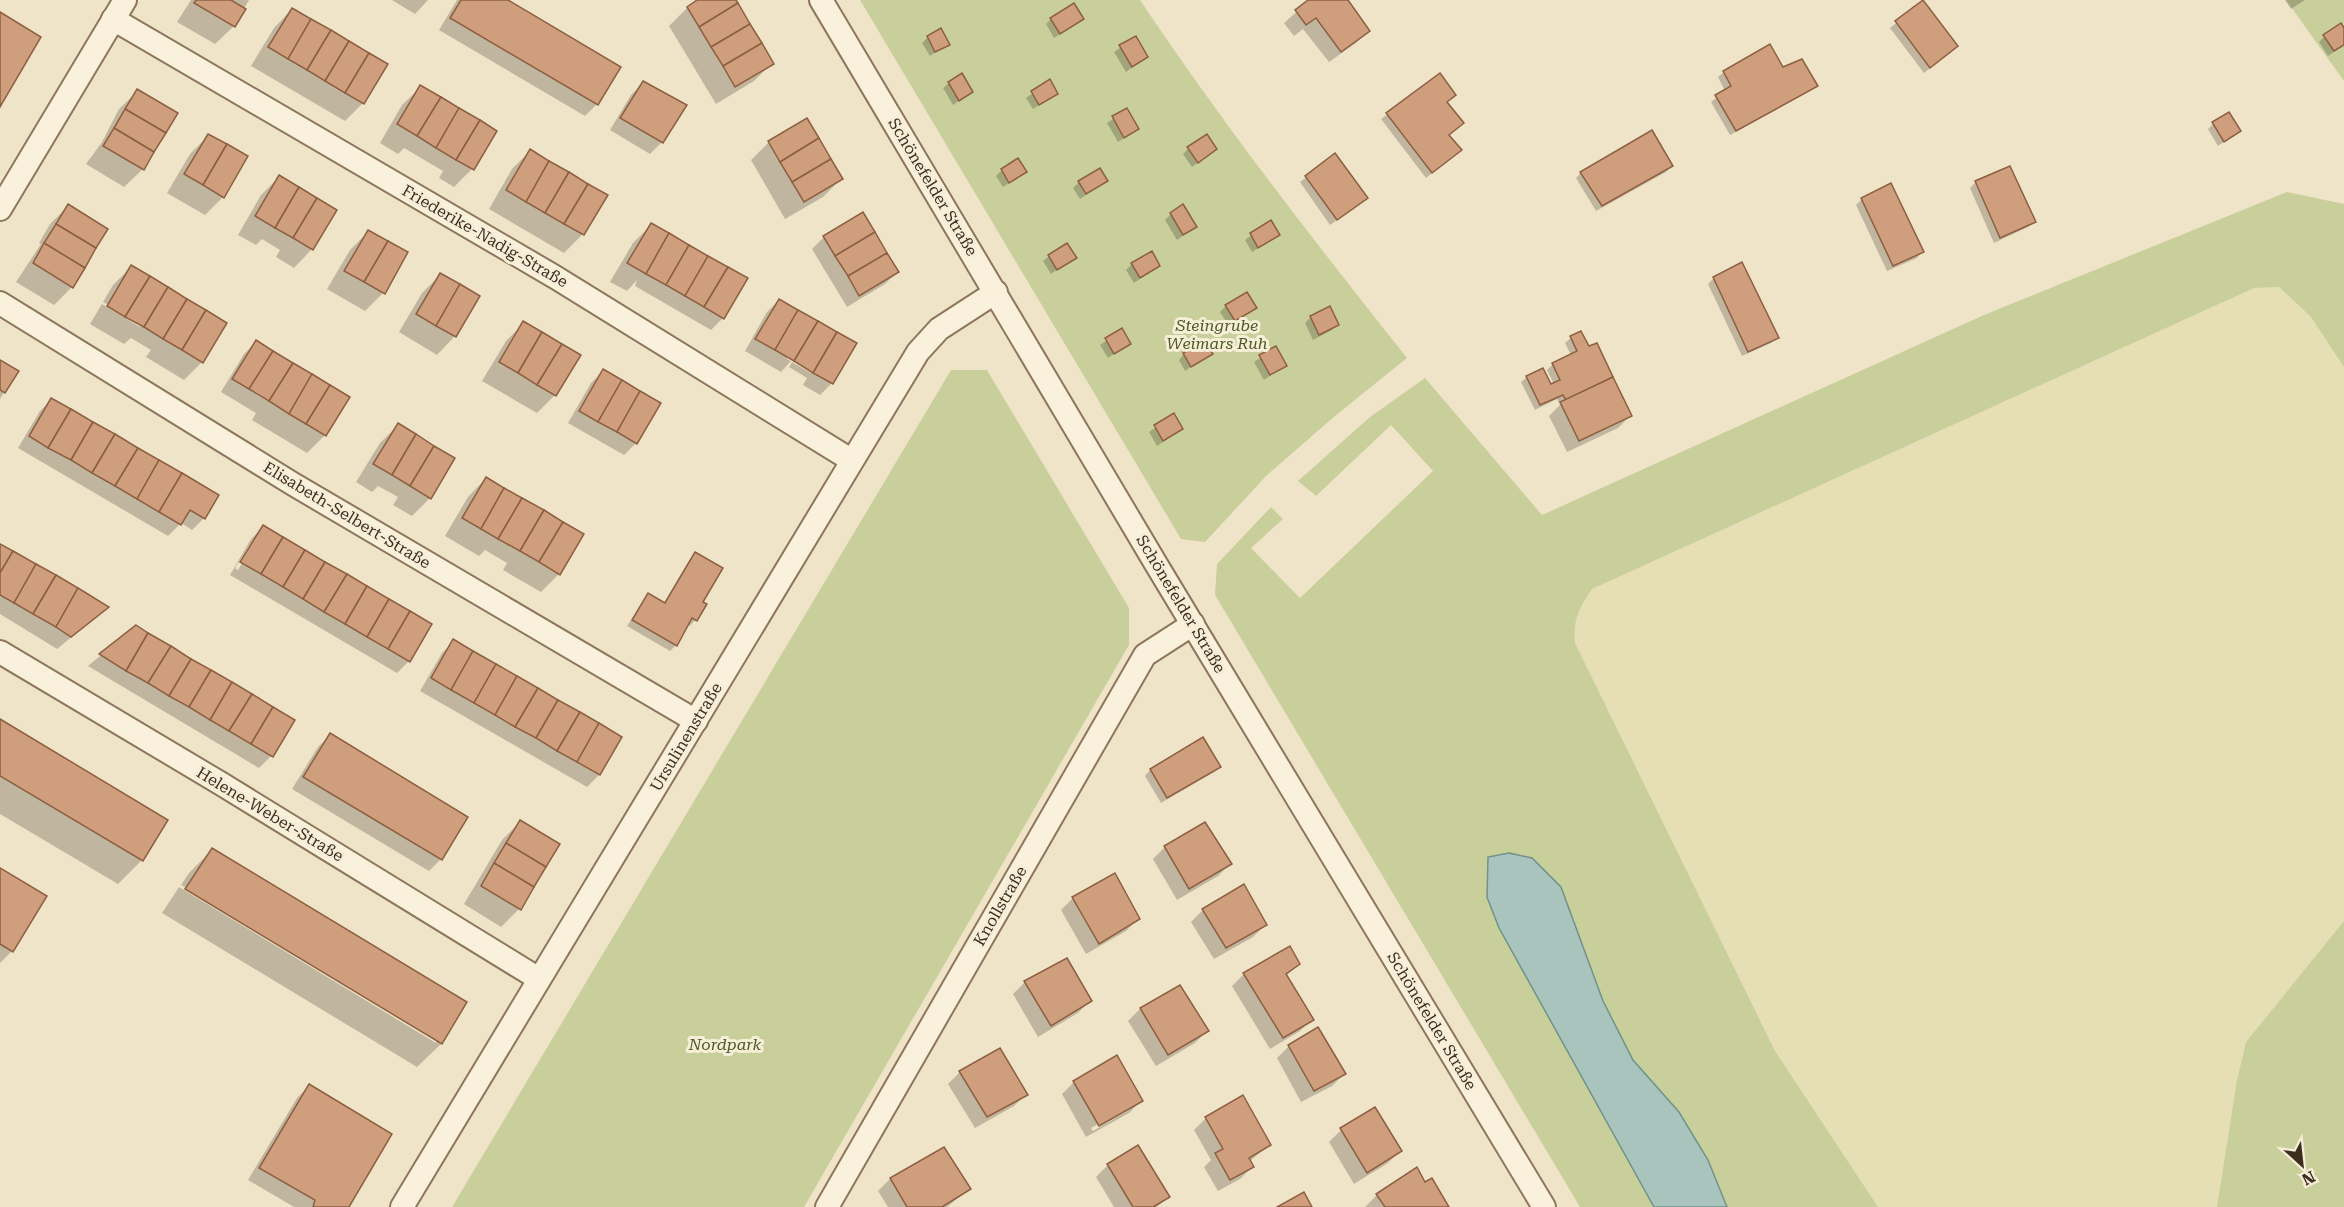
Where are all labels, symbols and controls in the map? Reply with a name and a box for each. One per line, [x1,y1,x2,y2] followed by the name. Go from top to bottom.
[884,115,982,260] street label: Schönefelder Straße
[399,181,572,291] street label: Friederike-Nadig-Straße
[1166,316,1268,353] park label: Steingrube Weimars Ruh
[260,458,434,573] street label: Elisabeth-Selbert-Straße
[1132,532,1230,677] street label: Schönefelder Straße
[646,679,726,795] street label: Ursulinenstraße
[193,763,347,866] street label: Helene-Weber-Straße
[969,862,1031,949] street label: Knollstraße
[1383,949,1481,1094] street label: Schönefelder Straße
[688,1035,762,1054] park label: Nordpark
[2272,1135,2332,1195] north arrow
[2299,1167,2318,1189] text: N

